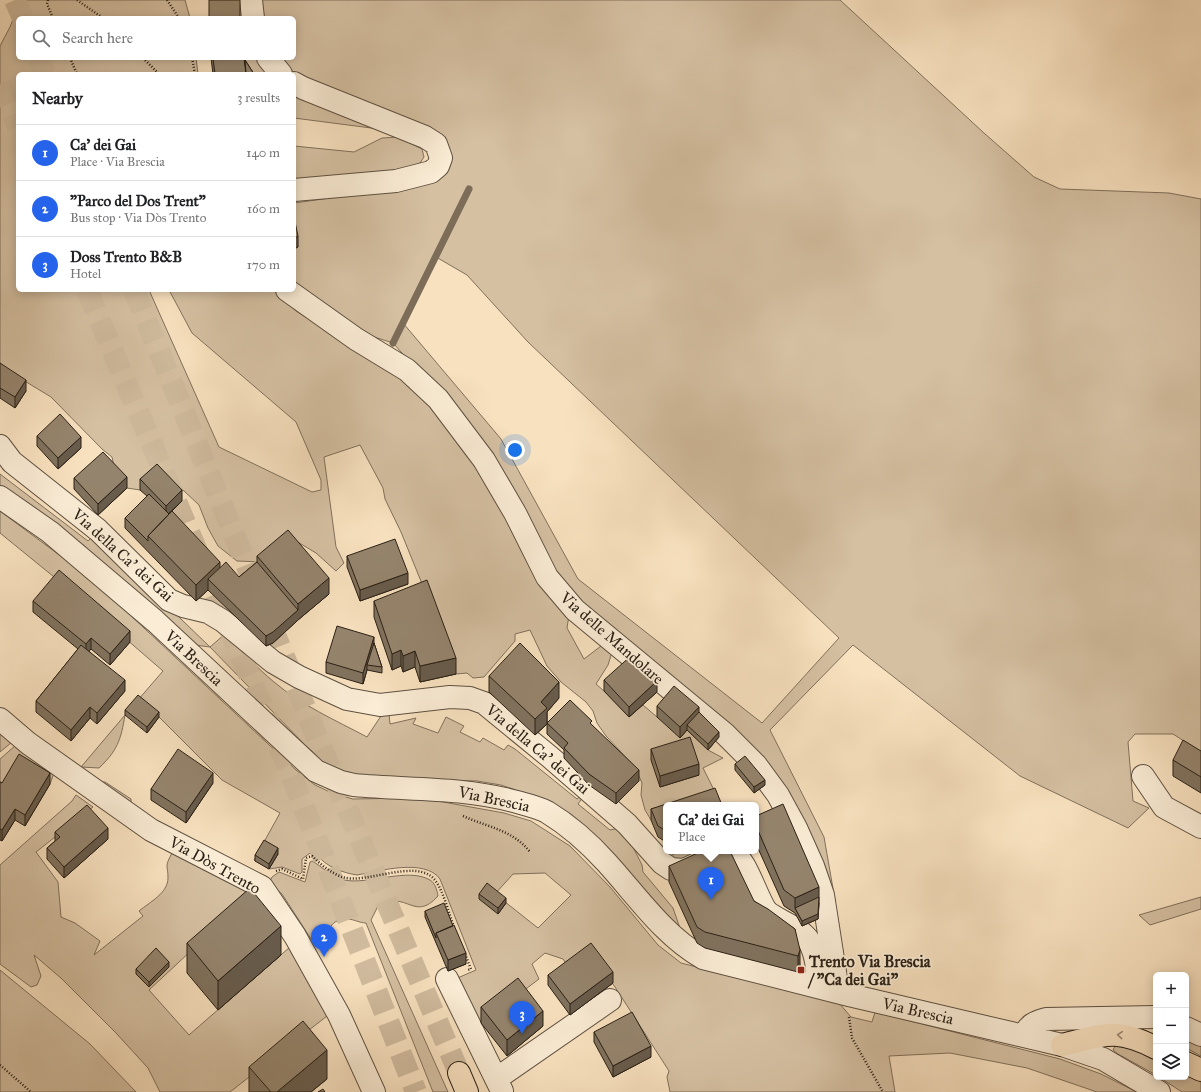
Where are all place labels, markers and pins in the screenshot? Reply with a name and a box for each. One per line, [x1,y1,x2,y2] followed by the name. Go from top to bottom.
[698,867,724,900] pin: 1
[311,924,337,957] pin: 2
[807,952,932,989] place label: Trento Via Brescia / "Ca dei Gai"
[796,965,806,975] marker: Trento Via Brescia / "Ca dei Gai"
[509,1001,535,1034] pin: 3

